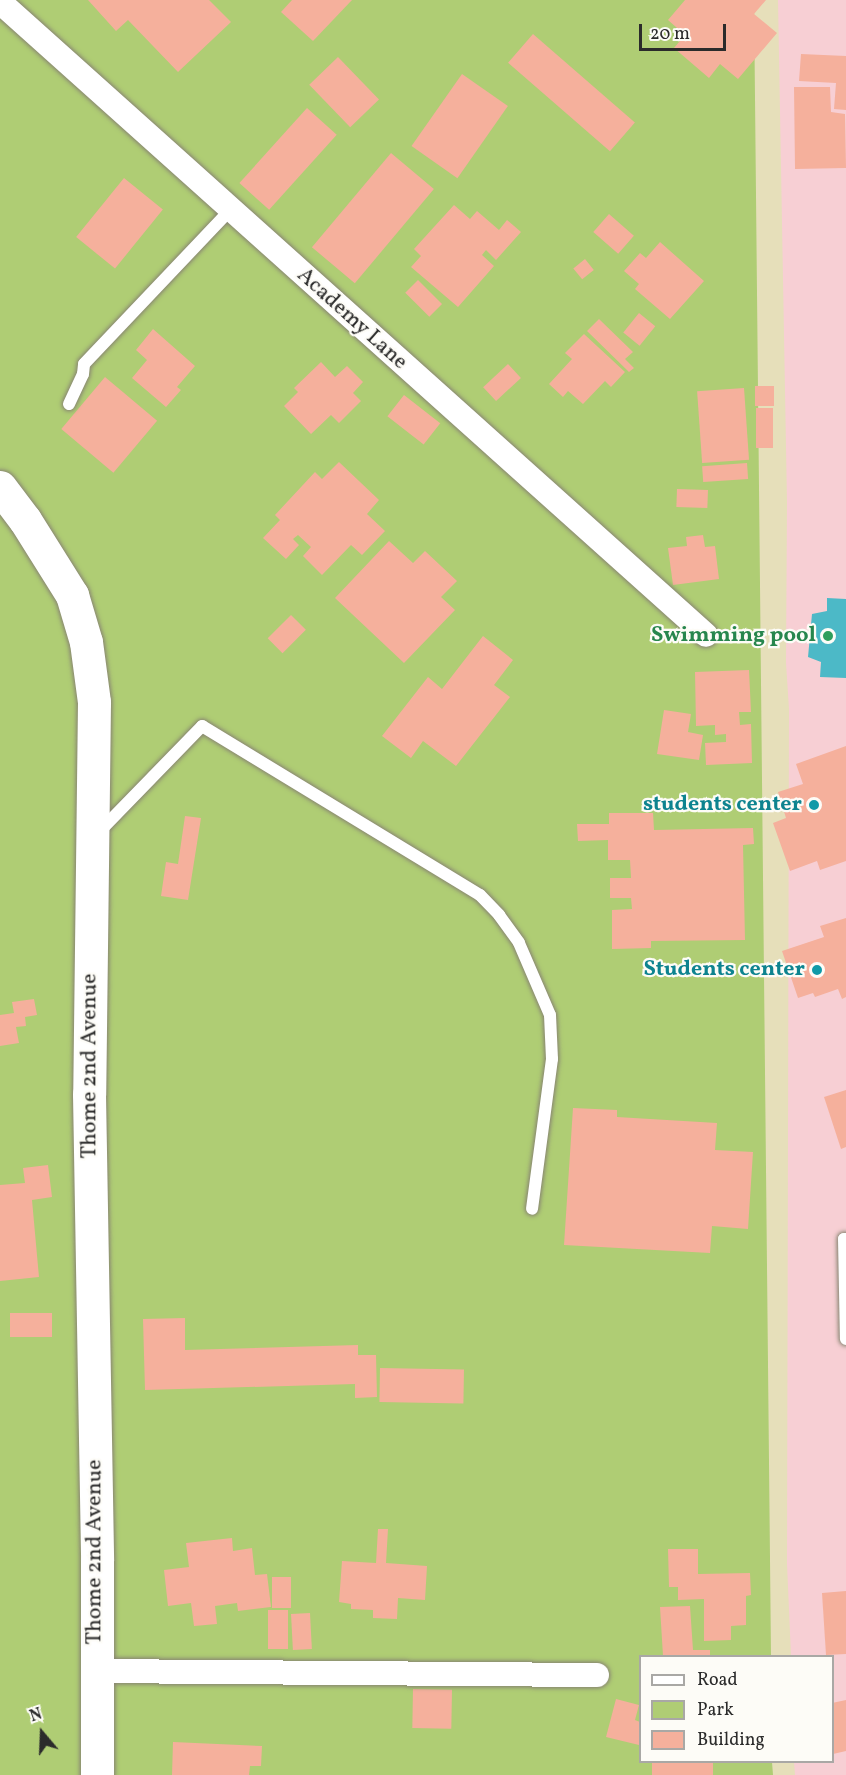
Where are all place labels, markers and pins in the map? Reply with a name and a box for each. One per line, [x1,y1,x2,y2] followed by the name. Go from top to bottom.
[651,623,816,649] place label: Swimming pool
[821,629,835,643] marker: Swimming pool
[643,792,802,818] place label: students center
[807,798,821,812] marker: students center
[644,957,805,983] place label: Students center
[810,963,824,977] marker: Students center

